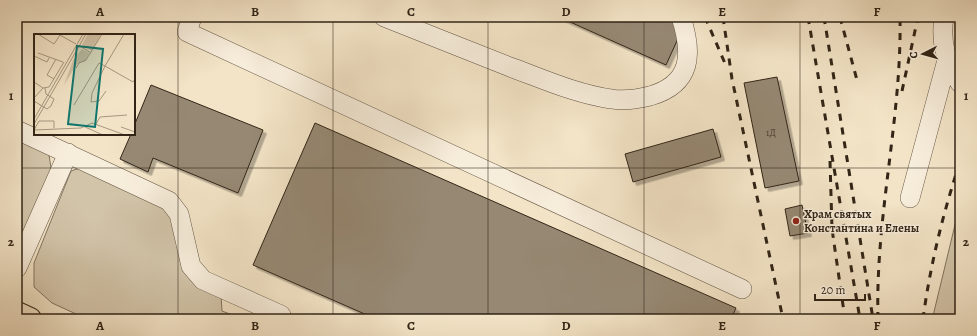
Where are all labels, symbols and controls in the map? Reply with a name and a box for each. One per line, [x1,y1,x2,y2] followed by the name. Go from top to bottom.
[95,3,105,20] text: A
[251,3,259,20] text: B
[407,3,415,20] text: C
[561,3,571,20] text: D
[718,3,726,20] text: E
[874,3,881,20] text: F
[34,34,135,135] inset map
[903,34,943,74] north arrow
[906,51,921,59] text: С
[9,87,14,104] text: 1
[964,87,969,104] text: 1
[766,126,776,139] house number: 1Д
[804,206,919,236] place label: Храм святых Константина и Елены
[791,216,801,226] marker: Храм святых Константина и Елены
[8,233,15,250] text: 2
[963,233,970,250] text: 2
[815,276,865,302] scale bar
[821,282,845,298] text: 20 m
[95,317,105,334] text: A
[251,317,259,334] text: B
[407,317,415,334] text: C
[561,317,571,334] text: D
[718,317,726,334] text: E
[874,317,881,334] text: F

